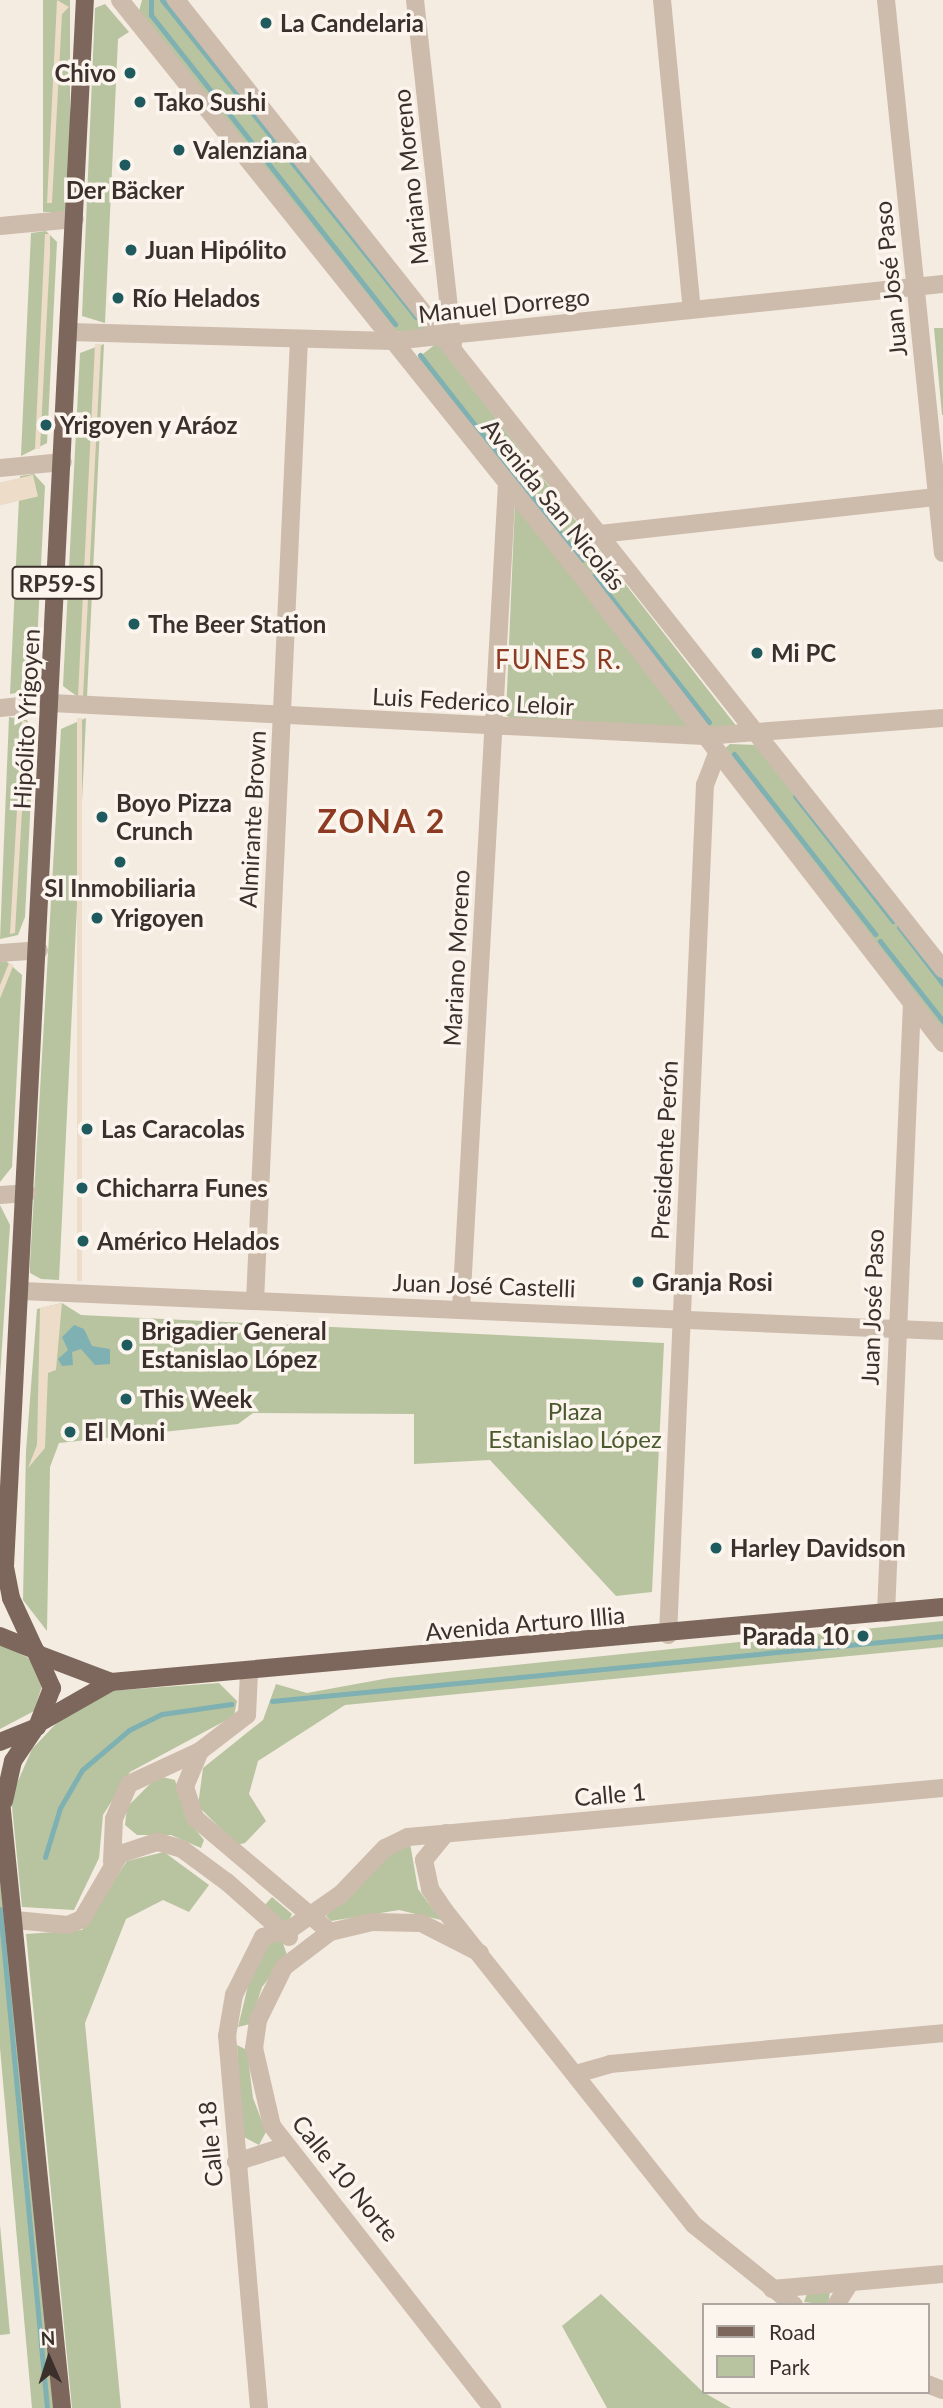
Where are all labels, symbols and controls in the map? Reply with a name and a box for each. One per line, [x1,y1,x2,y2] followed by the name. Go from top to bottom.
[280,9,424,37] place label: La Candelaria
[258,15,274,31] marker: La Candelaria
[54,59,116,87] place label: Chivo
[122,65,138,81] marker: Chivo
[154,88,266,116] place label: Tako Sushi
[386,88,434,266] street label: Mariano Moreno
[132,94,148,110] marker: Tako Sushi
[193,136,307,164] place label: Valenziana
[171,142,187,158] marker: Valenziana
[117,157,133,173] marker: Der Bäcker
[65,176,185,204] place label: Der Bäcker
[867,199,913,359] street label: Juan José Paso
[145,236,287,264] place label: Juan Hipólito
[123,242,139,258] marker: Juan Hipólito
[417,282,591,328] street label: Manuel Dorrego
[132,284,260,312] place label: Río Helados
[110,290,126,306] marker: Río Helados
[60,411,239,439] place label: Yrigoyen y Aráoz
[476,413,632,595] street label: Avenida San Nicolás
[38,417,54,433] marker: Yrigoyen y Aráoz
[11,564,102,603] road number: RP59-S
[148,610,327,638] place label: The Beer Station
[126,616,142,632] marker: The Beer Station
[7,628,45,810] street label: Hipólito Yrigoyen
[771,639,836,667] place label: Mi PC
[496,644,622,676] district label: FUNES R.
[749,645,765,661] marker: Mi PC
[371,681,575,721] street label: Luis Federico Leloir
[233,730,271,908] street label: Almirante Brown
[116,789,232,845] place label: Boyo Pizza Crunch
[318,802,446,840] district label: ZONA 2
[94,809,110,825] marker: Boyo Pizza Crunch
[112,854,128,870] marker: SI Inmobiliaria
[437,869,475,1047] street label: Mariano Moreno
[44,874,196,902] place label: SI Inmobiliaria
[111,904,204,932] place label: Yrigoyen
[89,910,105,926] marker: Yrigoyen
[645,1060,683,1240] street label: Presidente Perón
[101,1115,245,1143] place label: Las Caracolas
[79,1121,95,1137] marker: Las Caracolas
[96,1174,268,1202] place label: Chicharra Funes
[74,1180,90,1196] marker: Chicharra Funes
[97,1227,280,1255] place label: Américo Helados
[855,1228,889,1386] street label: Juan José Paso
[75,1233,91,1249] marker: Américo Helados
[392,1267,576,1303] street label: Juan José Castelli
[652,1268,773,1296] place label: Granja Rosi
[630,1274,646,1290] marker: Granja Rosi
[141,1317,327,1373] place label: Brigadier General Estanislao López
[119,1337,135,1353] marker: Brigadier General Estanislao López
[140,1385,252,1413] place label: This Week
[118,1391,134,1407] marker: This Week
[488,1397,662,1453] park label: Plaza Estanislao López
[84,1418,165,1446] place label: El Moni
[62,1424,78,1440] marker: El Moni
[730,1534,906,1562] place label: Harley Davidson
[708,1540,724,1556] marker: Harley Davidson
[424,1600,626,1646] street label: Avenida Arturo Illia
[742,1622,849,1650] place label: Parada 10
[855,1628,871,1644] marker: Parada 10
[573,1777,647,1811] street label: Calle 1
[192,2100,228,2188] street label: Calle 18
[286,2109,406,2247] street label: Calle 10 Norte
[702,2303,929,2394] legend
[769,2319,816,2344] text: Road
[14,2324,84,2394] north arrow
[40,2326,56,2349] text: N
[769,2354,810,2379] text: Park

